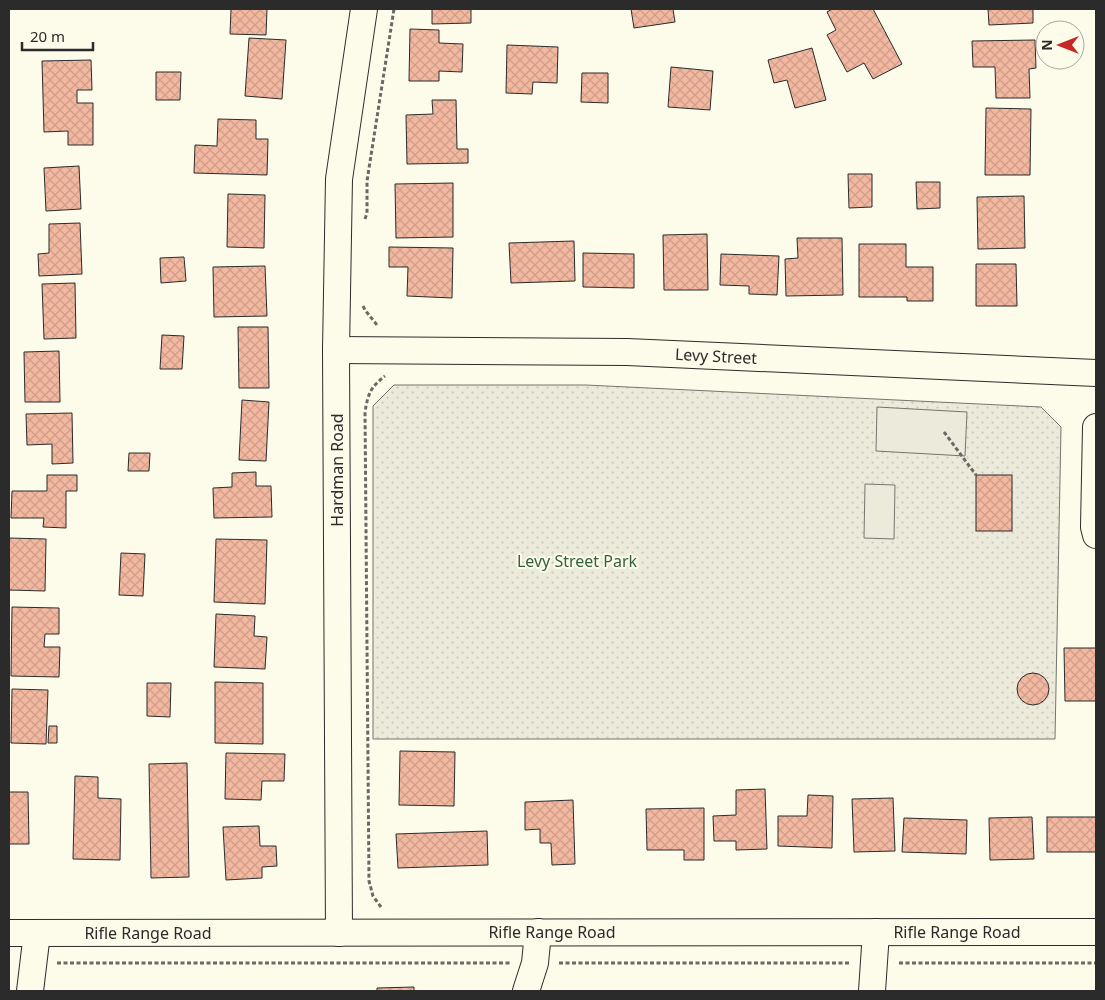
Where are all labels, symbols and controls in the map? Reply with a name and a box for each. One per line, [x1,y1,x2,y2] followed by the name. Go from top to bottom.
[22,20,94,52] scale bar
[1035,20,1085,70] north arrow
[30,26,65,46] text: 20 m
[1037,39,1056,51] text: N
[674,343,758,369] street label: Levy Street
[326,413,348,527] street label: Hardman Road
[517,550,638,572] park label: Levy Street Park
[488,921,616,943] street label: Rifle Range Road
[893,921,1021,943] street label: Rifle Range Road
[84,922,212,944] street label: Rifle Range Road

